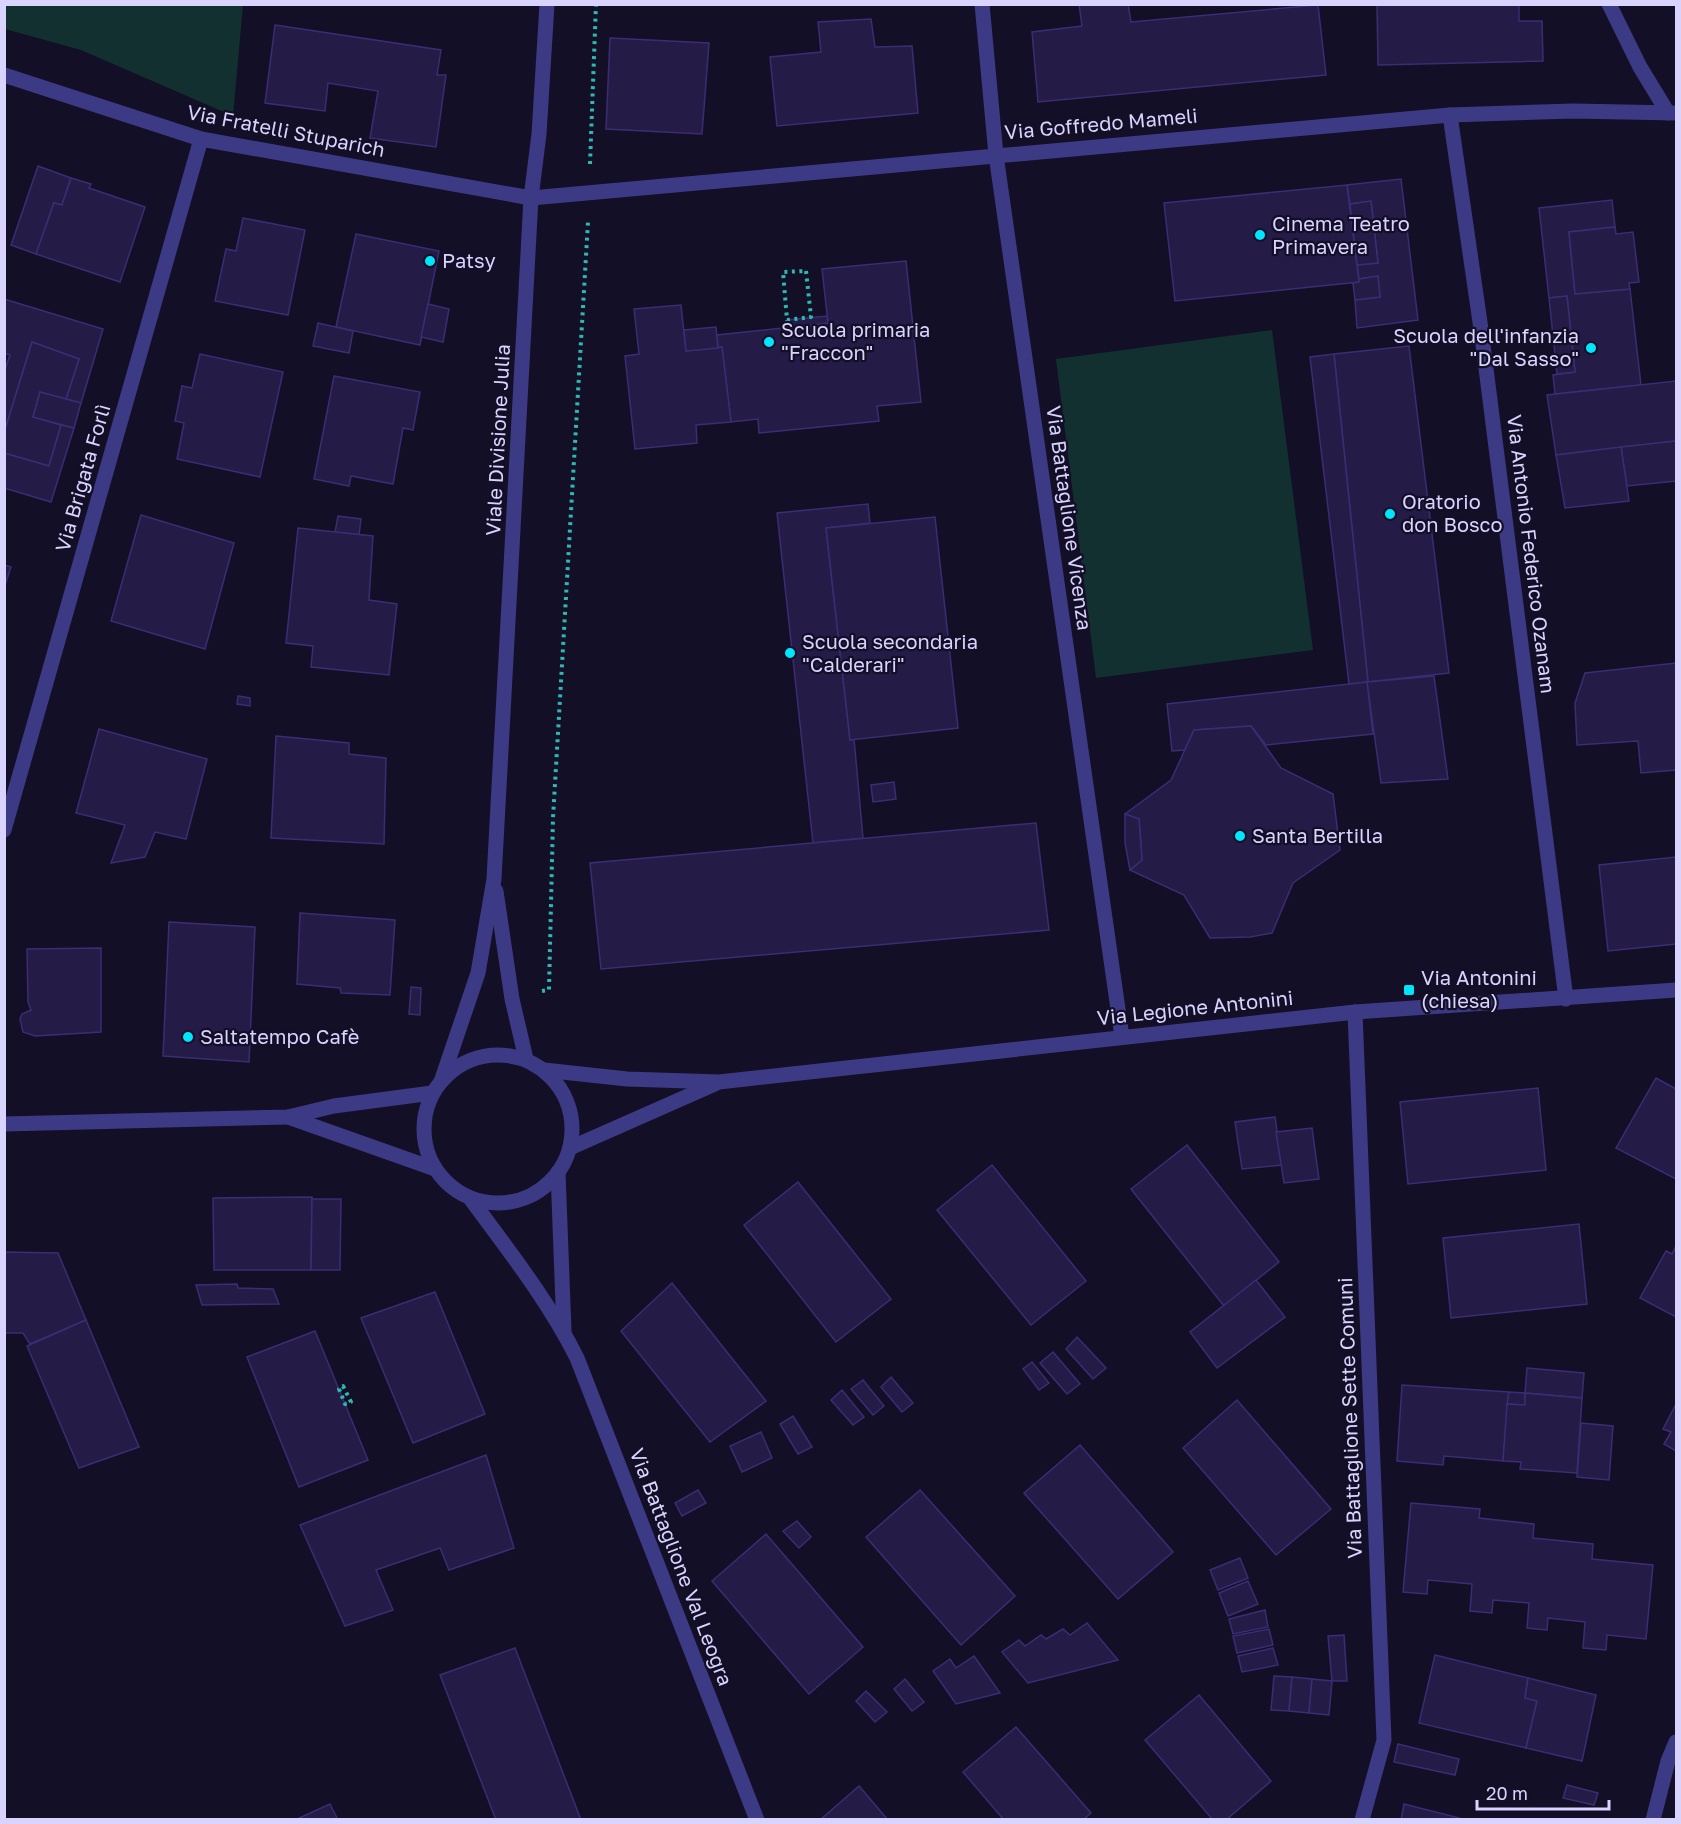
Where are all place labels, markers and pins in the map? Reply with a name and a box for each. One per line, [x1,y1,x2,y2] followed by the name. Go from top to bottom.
[1272,211,1410,258] place label: Cinema Teatro Primavera
[1253,228,1267,242] marker: Cinema Teatro Primavera
[442,248,496,272] place label: Patsy
[423,254,437,268] marker: Patsy
[781,317,930,364] place label: Scuola primaria "Fraccon"
[1393,323,1579,370] place label: Scuola dell'infanzia "Dal Sasso"
[762,335,776,349] marker: Scuola primaria "Fraccon"
[1584,341,1598,355] marker: Scuola dell'infanzia "Dal Sasso"
[1402,489,1503,536] place label: Oratorio don Bosco
[1383,507,1397,521] marker: Oratorio don Bosco
[802,629,978,676] place label: Scuola secondaria "Calderari"
[783,646,797,660] marker: Scuola secondaria "Calderari"
[1252,823,1383,847] place label: Santa Bertilla
[1233,829,1247,843] marker: Santa Bertilla
[1421,965,1537,1012] place label: Via Antonini (chiesa)
[1402,983,1416,997] marker: Via Antonini (chiesa)
[200,1024,359,1048] place label: Saltatempo Cafè
[181,1030,195,1044] marker: Saltatempo Cafè

